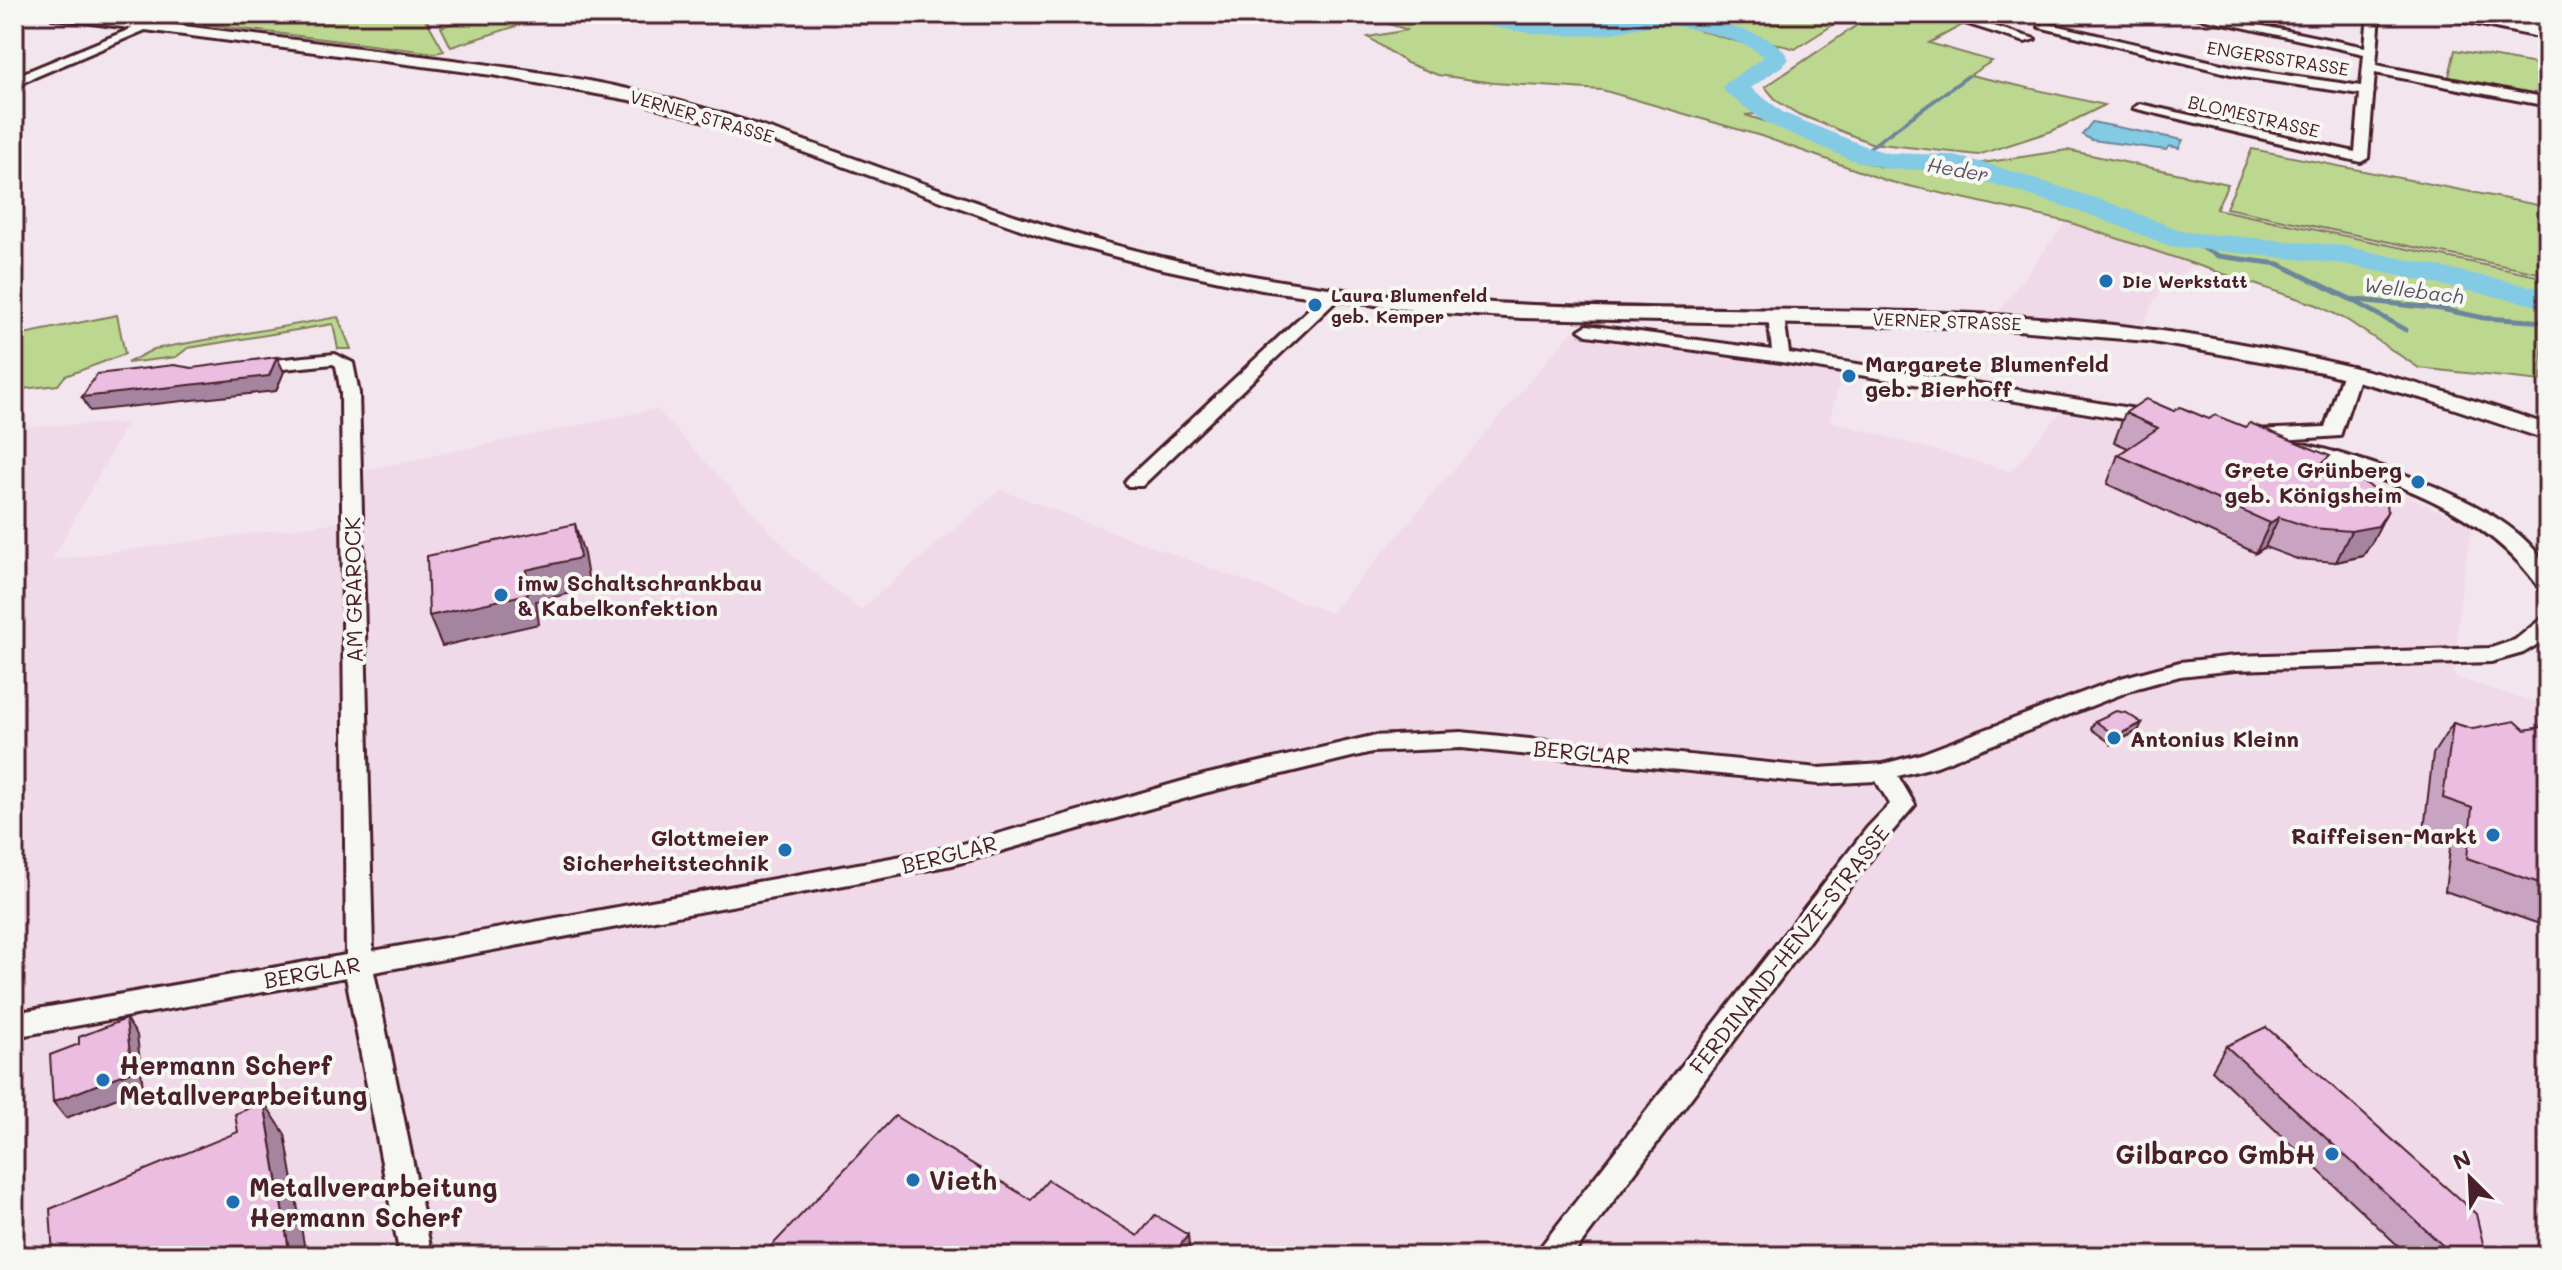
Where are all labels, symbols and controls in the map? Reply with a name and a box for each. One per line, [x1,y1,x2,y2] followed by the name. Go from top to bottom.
[2205,35,2351,81] street label: ENGERSSTRASSE
[627,84,777,148] street label: VERNER STRASSE
[2186,89,2322,143] street label: BLOMESTRASSE
[1925,151,1991,187] water label: Heder
[2122,269,2247,293] place label: Die Werkstatt
[2362,271,2466,309] water label: Wellebach
[2097,272,2115,290] marker: Die Werkstatt
[1331,283,1487,328] place label: Laura Blumenfeld geb. Kemper
[1306,296,1324,314] marker: Laura Blumenfeld geb. Kemper
[1872,306,2022,336] street label: VERNER STRASSE
[1865,349,2109,403] place label: Margarete Blumenfeld geb. Bierhoff
[1840,367,1858,385] marker: Margarete Blumenfeld geb. Bierhoff
[2224,455,2402,509] place label: Grete Grünberg geb. Königsheim
[2409,473,2427,491] marker: Grete Grünberg geb. Königsheim
[337,517,369,663] street label: AM GRAROCK
[517,568,762,622] place label: imw Schaltschrankbau & Kabelkonfektion
[492,586,510,604] marker: imw Schaltschrankbau & Kabelkonfektion
[2130,724,2299,753] place label: Antonius Kleinn
[2105,729,2123,747] marker: Antonius Kleinn
[1532,733,1632,771] street label: BERGLAR
[1683,819,1895,1079] street label: FERDINAND-HENZE-STRASSE
[2291,821,2477,850] place label: Raiffeisen-Markt
[562,823,769,877] place label: Glottmeier Sicherheitstechnik
[2484,826,2502,844] marker: Raiffeisen-Markt
[898,828,1000,880] street label: BERGLAR
[776,841,794,859] marker: Glottmeier Sicherheitstechnik
[261,949,363,995] street label: BERGLAR
[119,1048,367,1112] place label: Hermann Scherf Metallverarbeitung
[94,1071,112,1089] marker: Hermann Scherf Metallverarbeitung
[2115,1137,2316,1171] place label: Gilbarco GmbH
[2430,1138,2510,1218] north arrow
[2448,1143,2475,1176] text: N
[2323,1145,2341,1163] marker: Gilbarco GmbH
[929,1163,997,1197] place label: Vieth
[249,1170,497,1234] place label: Metallverarbeitung Hermann Scherf
[904,1171,922,1189] marker: Vieth
[224,1193,242,1211] marker: Metallverarbeitung Hermann Scherf

